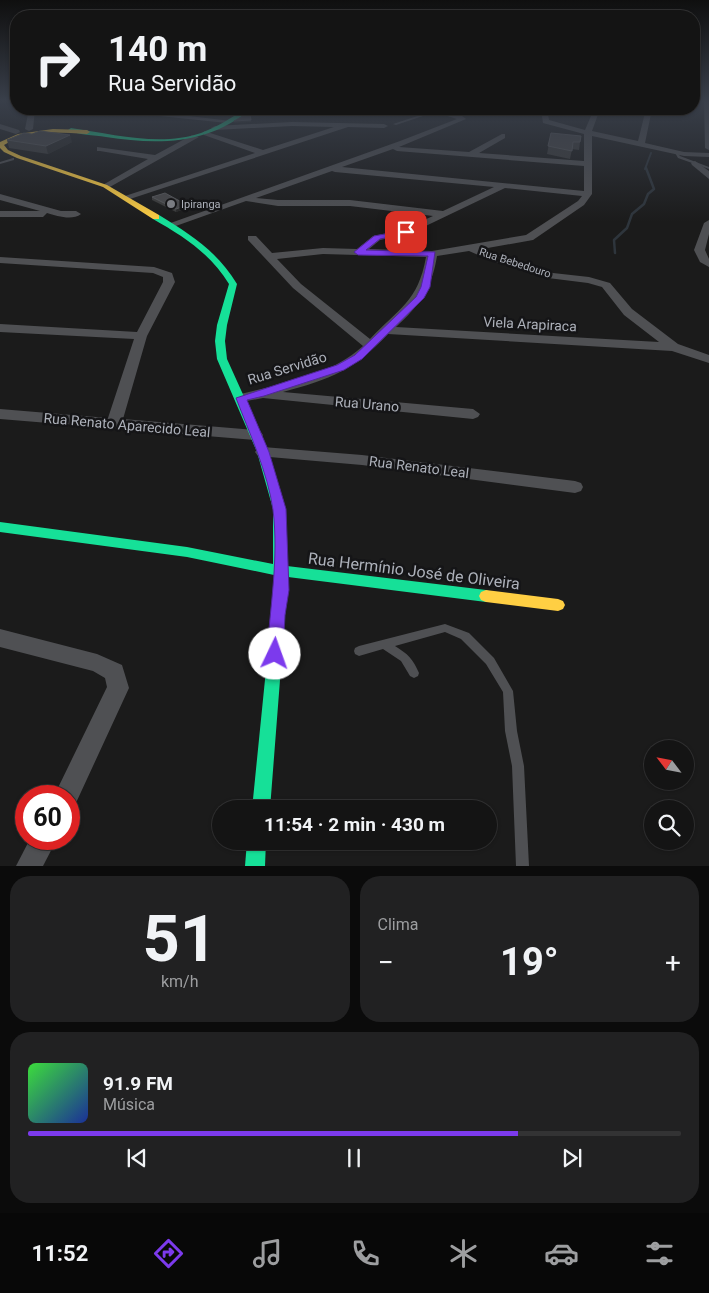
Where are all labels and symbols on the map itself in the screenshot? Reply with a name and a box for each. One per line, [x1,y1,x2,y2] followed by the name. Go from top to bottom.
[165,198,177,210] marker: Ipiranga
[181,198,221,211] place label: Ipiranga
[385,211,427,253] pin
[477,245,553,281] street label: Rua Bebedouro
[483,314,577,334] street label: Viela Arapiraca
[246,348,328,388] street label: Rua Servidão
[334,393,400,415] street label: Rua Urano
[43,410,211,440] street label: Rua Renato Aparecido Leal
[368,453,470,481] street label: Rua Renato Leal
[307,549,521,593] street label: Rua Hermínio José de Oliveira
[248,627,300,679] position arrow
[644,740,694,790] north arrow
[15,785,80,850] speed limit sign: 60

